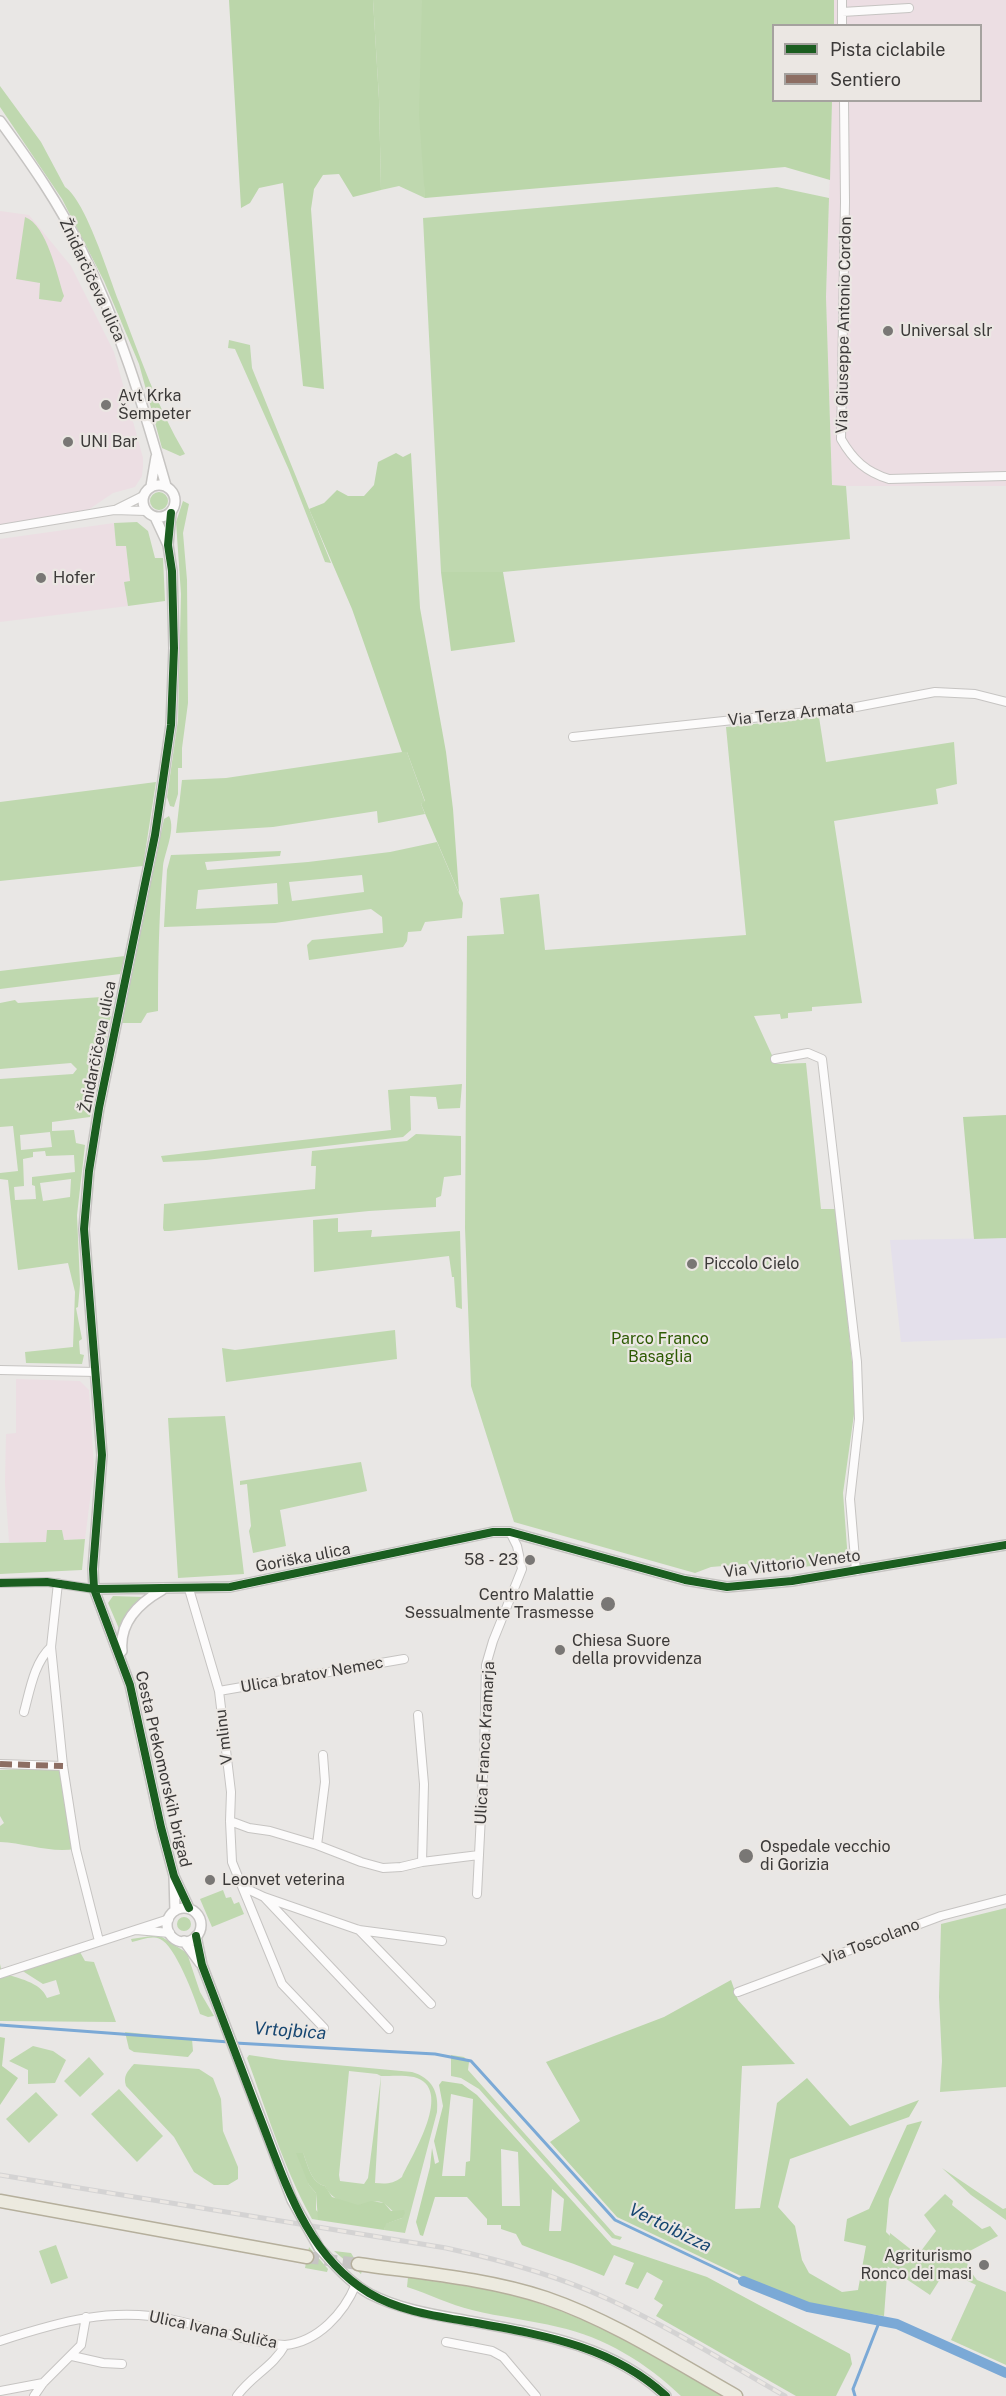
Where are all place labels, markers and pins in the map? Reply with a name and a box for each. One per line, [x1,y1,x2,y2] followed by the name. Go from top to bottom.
[900,321,992,341] place label: Universal slr
[881,324,895,338] marker: Universal slr
[118,386,191,424] place label: Avt Krka Šempeter
[99,398,113,412] marker: Avt Krka Šempeter
[80,432,138,452] place label: UNI Bar
[61,435,75,449] marker: UNI Bar
[53,568,95,588] place label: Hofer
[34,571,48,585] marker: Hofer
[704,1254,799,1274] place label: Piccolo Cielo
[685,1257,699,1271] marker: Piccolo Cielo
[464,1550,518,1570] place label: 58 - 23
[523,1553,537,1567] marker: 58 - 23
[405,1585,594,1623] place label: Centro Malattie Sessualmente Trasmesse
[599,1595,617,1613] marker: Centro Malattie Sessualmente Trasmesse
[572,1631,702,1669] place label: Chiesa Suore della provvidenza
[553,1643,567,1657] marker: Chiesa Suore della provvidenza
[760,1837,891,1875] place label: Ospedale vecchio di Gorizia
[737,1847,755,1865] marker: Ospedale vecchio di Gorizia
[222,1870,345,1890] place label: Leonvet veterina
[203,1873,217,1887] marker: Leonvet veterina
[860,2246,972,2284] place label: Agriturismo Ronco dei masi
[977,2258,991,2272] marker: Agriturismo Ronco dei masi

